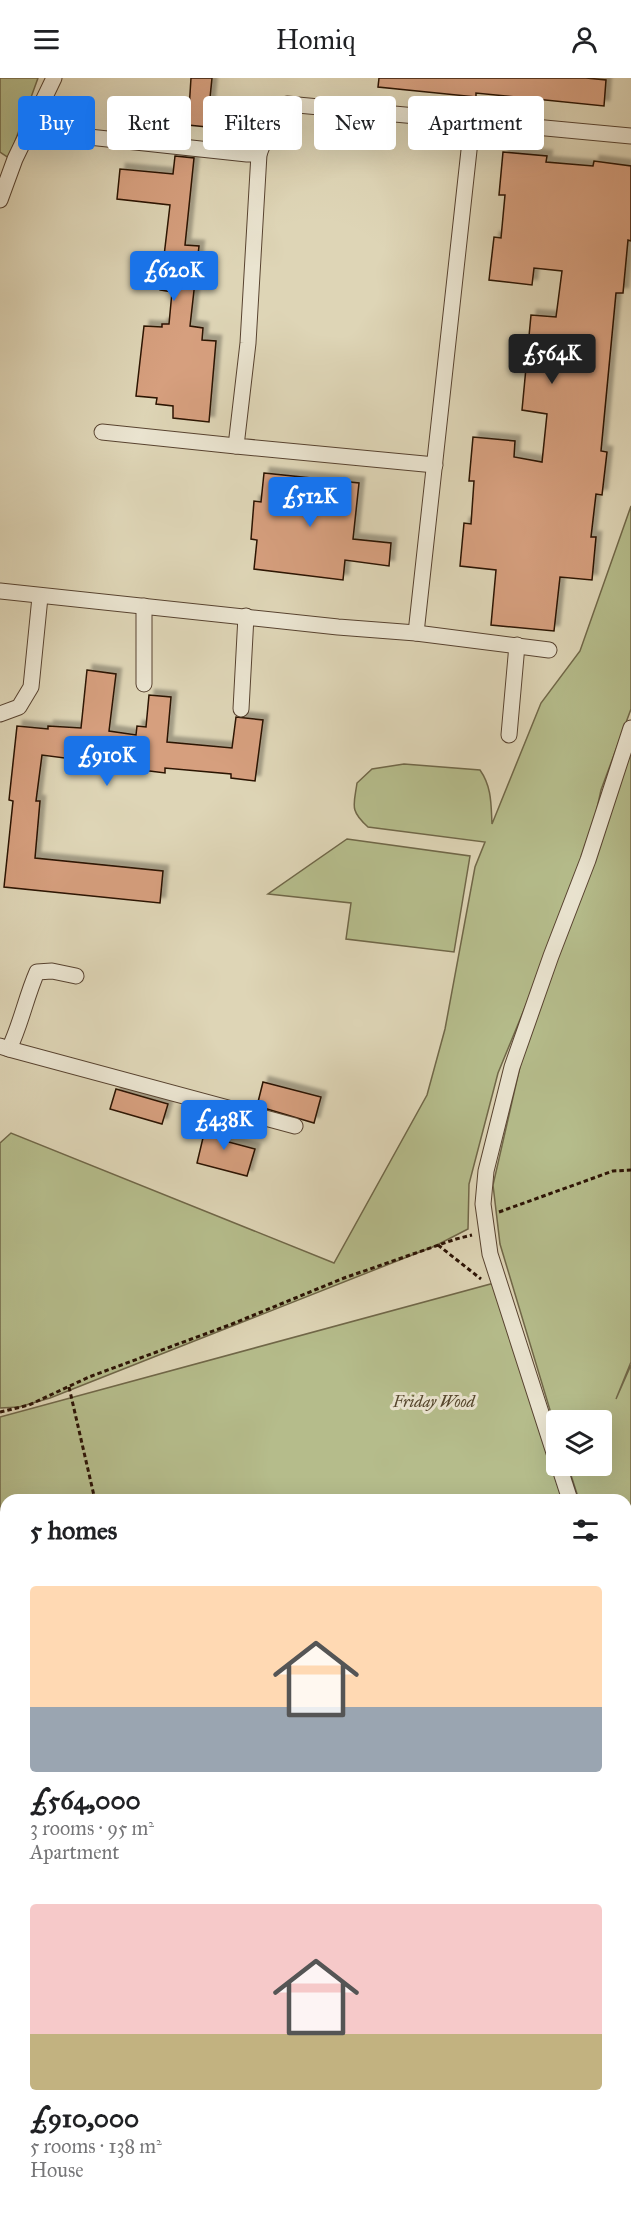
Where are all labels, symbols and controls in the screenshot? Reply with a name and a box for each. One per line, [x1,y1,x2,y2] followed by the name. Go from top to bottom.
[30,23,63,56] icon: menu
[276,23,355,56] text: Homiq
[568,23,601,56] icon: person
[18,96,95,150] chip: Buy
[107,96,191,150] chip: Rent
[203,96,302,150] chip: Filters
[314,96,396,150] chip: New
[408,96,544,150] chip: Apartment
[132,251,216,302] pin: £620K
[144,258,204,282] text: £620K
[510,334,594,385] pin: £564K
[523,341,581,365] text: £564K
[268,477,352,528] pin: £512K
[282,484,338,508] text: £512K
[65,736,149,787] pin: £910K
[78,743,136,767] text: £910K
[182,1100,266,1151] pin: £438K
[195,1107,253,1131] text: £438K
[392,1392,477,1411] park label: Friday Wood
[546,1410,612,1476] map controls
[546,1410,612,1476] button: layers
[30,1514,117,1546] text: 5 homes
[569,1514,602,1547] icon: filters
[262,1625,370,1733] icon: home
[30,1784,141,1816] text: £564,000
[30,1816,154,1840] text: 3 rooms · 95 m²
[30,1840,119,1864] text: Apartment
[262,1943,370,2051] icon: home
[30,2102,139,2134] text: £910,000
[30,2134,162,2158] text: 5 rooms · 138 m²
[30,2158,84,2182] text: House

